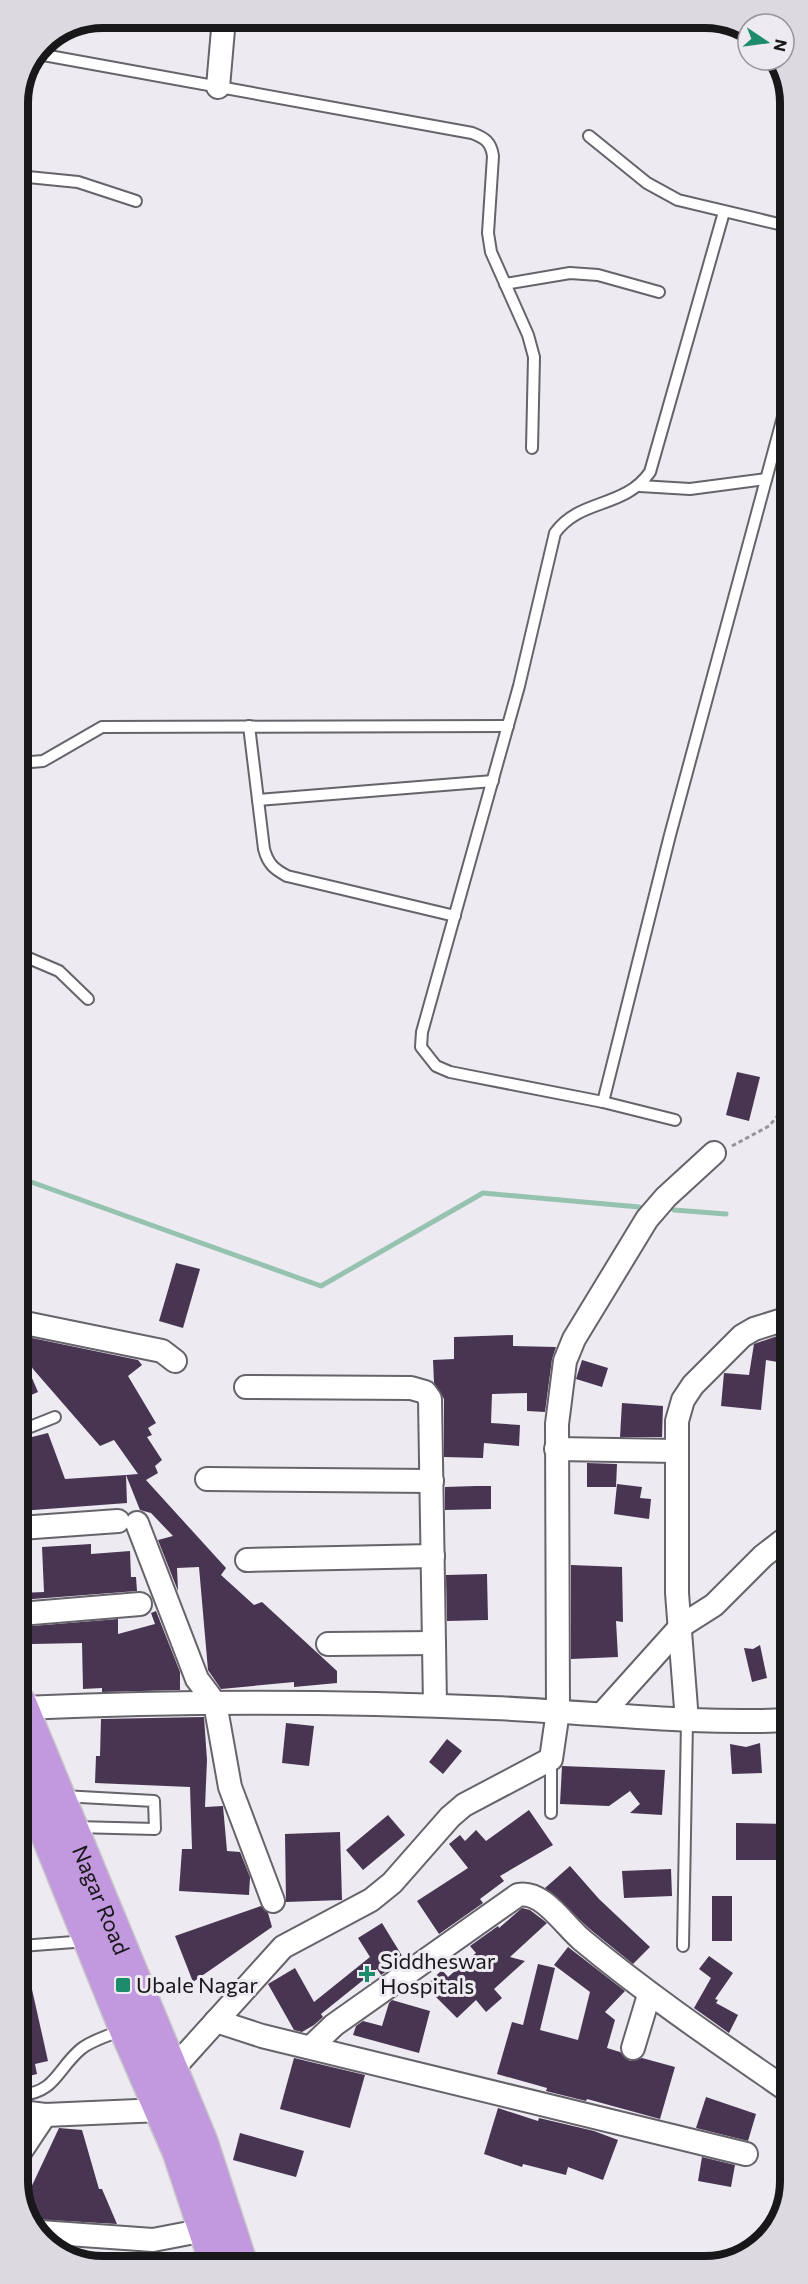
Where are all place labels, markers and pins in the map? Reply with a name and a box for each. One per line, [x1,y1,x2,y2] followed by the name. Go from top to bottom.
[380,1947,496,1999] place label: Siddheswar Hospitals
[358,1965,376,1983] marker: Siddheswar Hospitals
[136,1971,258,1998] place label: Ubale Nagar
[114,1976,132,1994] marker: Ubale Nagar

